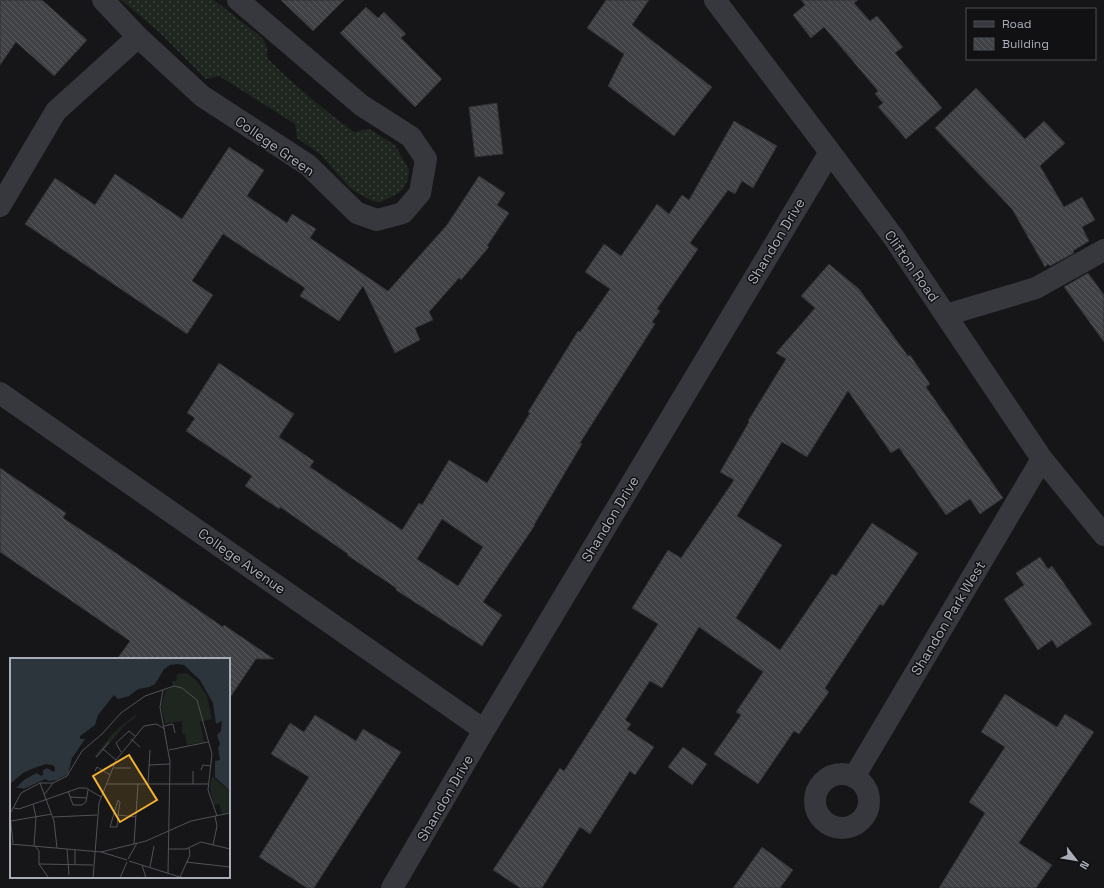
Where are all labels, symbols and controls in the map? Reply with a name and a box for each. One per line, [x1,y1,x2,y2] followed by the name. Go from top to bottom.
[966,8,1096,60] legend
[1002,16,1031,32] text: Road
[1002,36,1049,52] text: Building
[232,112,318,180] street label: College Green
[743,195,809,287] street label: Shandon Drive
[881,227,943,305] street label: Clifton Road
[577,473,643,565] street label: Shandon Drive
[195,524,289,598] street label: College Avenue
[907,558,989,678] street label: Shandon Park West
[10,658,230,878] inset map
[413,751,477,845] street label: Shandon Drive
[1056,840,1096,880] north arrow
[1077,858,1092,872] text: N

